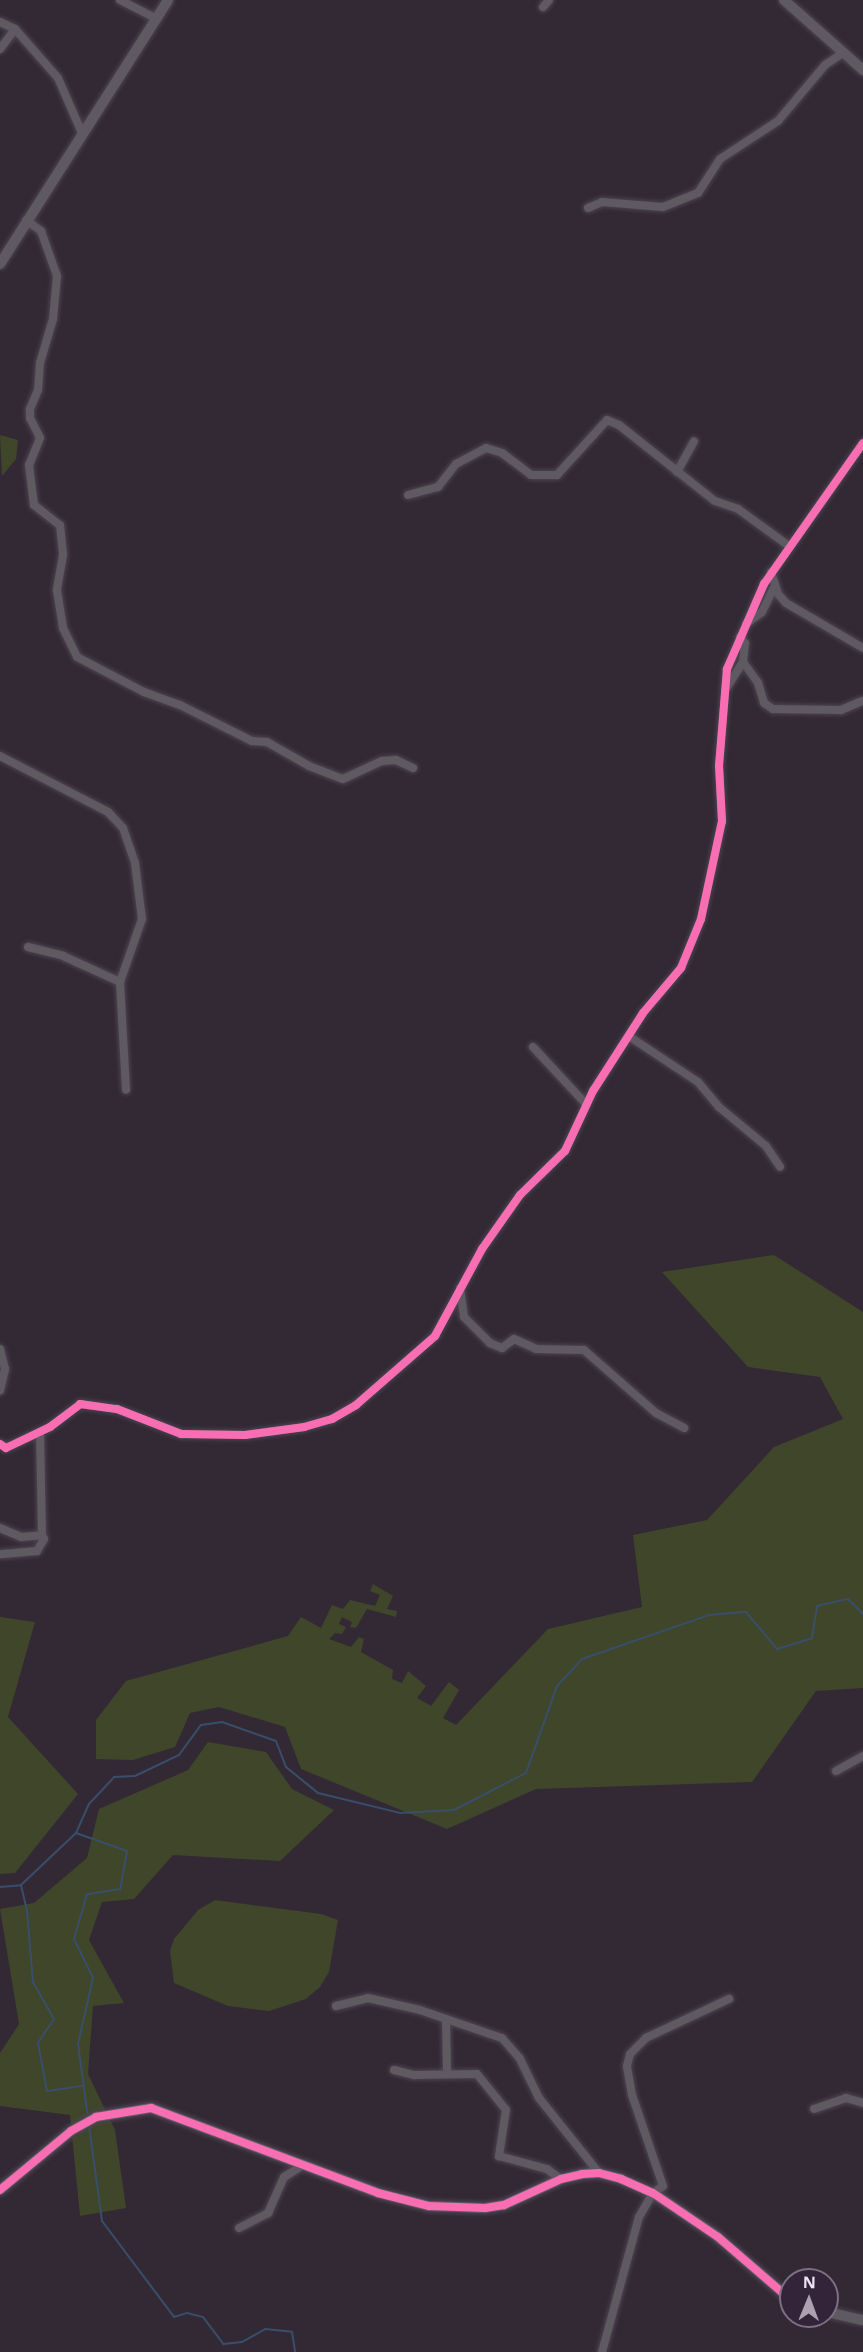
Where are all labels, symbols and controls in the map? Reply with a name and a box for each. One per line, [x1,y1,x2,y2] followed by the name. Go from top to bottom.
[779,2268,839,2328] north arrow
[803,2271,816,2293] text: N

